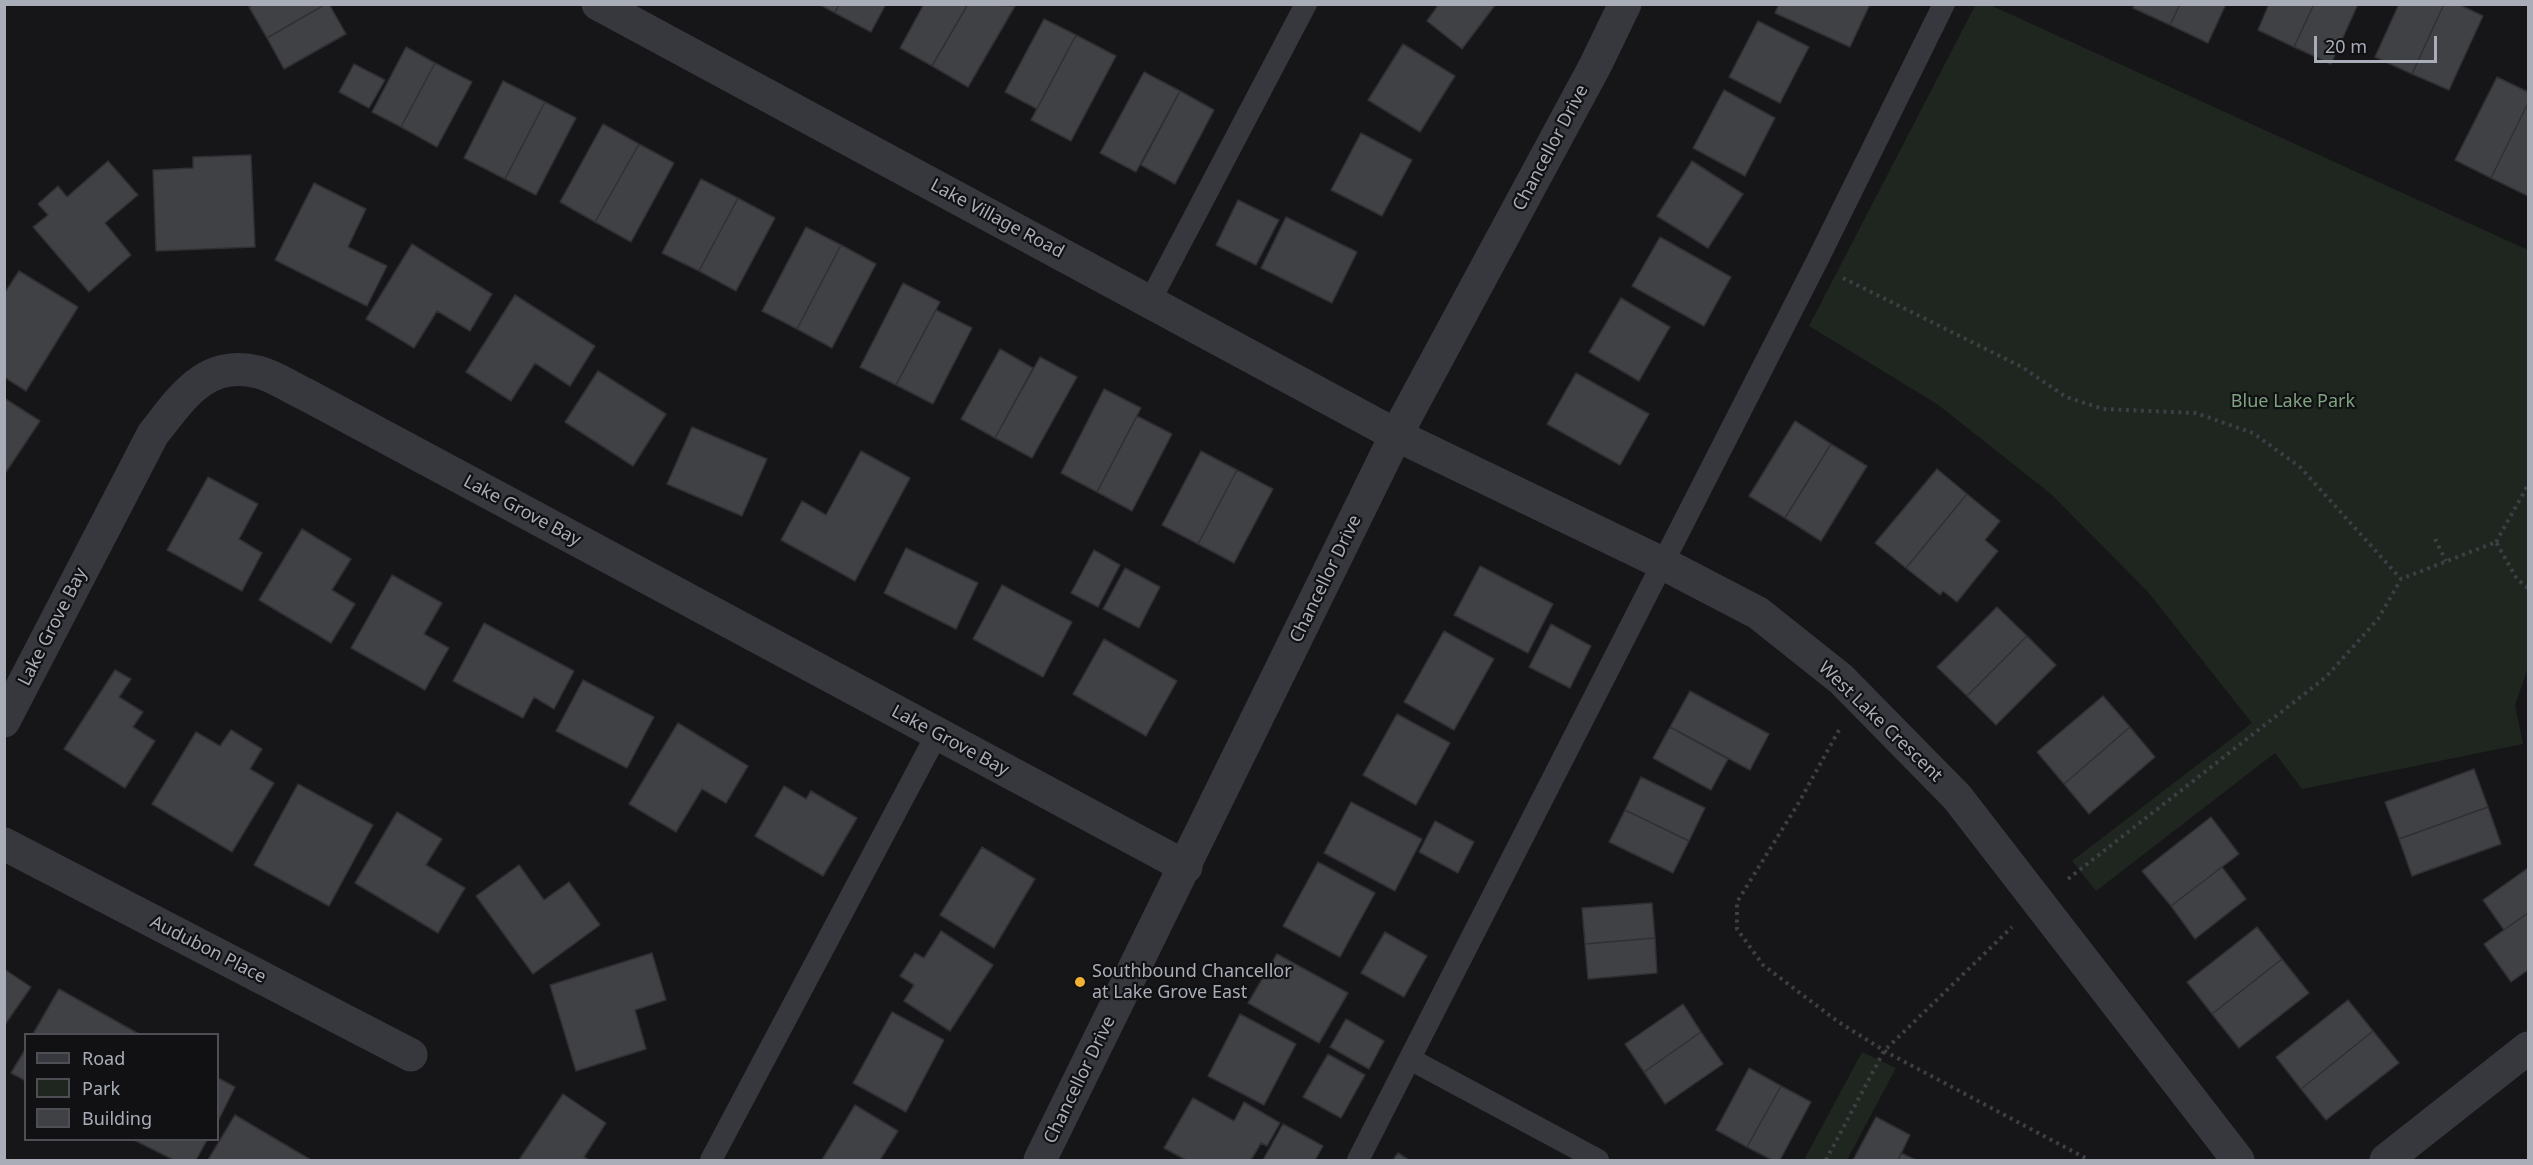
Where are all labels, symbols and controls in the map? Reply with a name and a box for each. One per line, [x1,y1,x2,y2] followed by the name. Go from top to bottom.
[2317,24,2440,62] scale bar
[2325,34,2367,58] text: 20 m
[1509,81,1593,215] street label: Chancellor Drive
[927,175,1067,263] street label: Lake Village Road
[2231,391,2355,413] park label: Blue Lake Park
[460,471,584,551] street label: Lake Grove Bay
[1286,512,1366,646] street label: Chancellor Drive
[14,564,92,690] street label: Lake Grove Bay
[1814,657,1946,787] street label: West Lake Crescent
[888,701,1012,781] street label: Lake Grove Bay
[147,912,269,988] street label: Audubon Place
[1092,961,1292,1004] place label: Southbound Chancellor at Lake Grove East
[1073,975,1087,989] marker: Southbound Chancellor at Lake Grove East
[1040,1013,1120,1147] street label: Chancellor Drive
[24,1033,219,1141] legend
[82,1046,125,1070] text: Road
[82,1076,120,1100] text: Park
[82,1106,152,1130] text: Building

